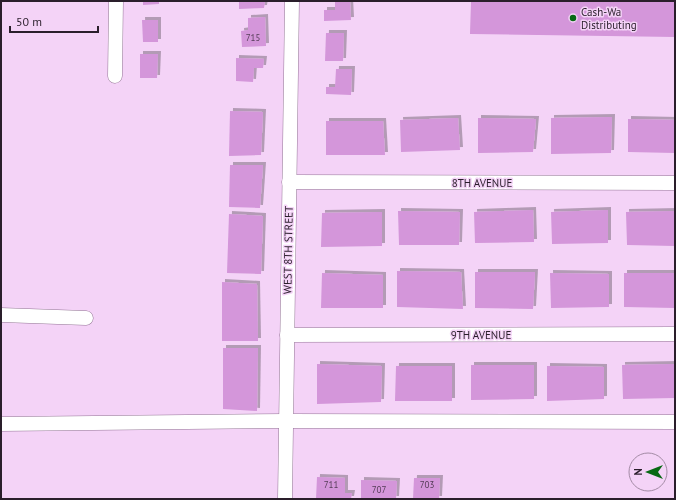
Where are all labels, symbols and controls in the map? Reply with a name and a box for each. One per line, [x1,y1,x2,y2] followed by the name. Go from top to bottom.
[581,5,637,32] place label: Cash-Wa Distributing
[10,8,98,34] scale bar
[568,13,578,23] marker: Cash-Wa Distributing
[16,14,42,29] text: 50 m
[246,32,260,43] house number: 715
[452,176,512,190] street label: 8TH AVENUE
[280,206,296,294] street label: WEST 8TH STREET
[451,328,511,342] street label: 9TH AVENUE
[628,452,668,492] north arrow
[631,468,645,476] text: N
[324,479,338,490] house number: 711
[420,479,434,490] house number: 703
[372,484,386,495] house number: 707

